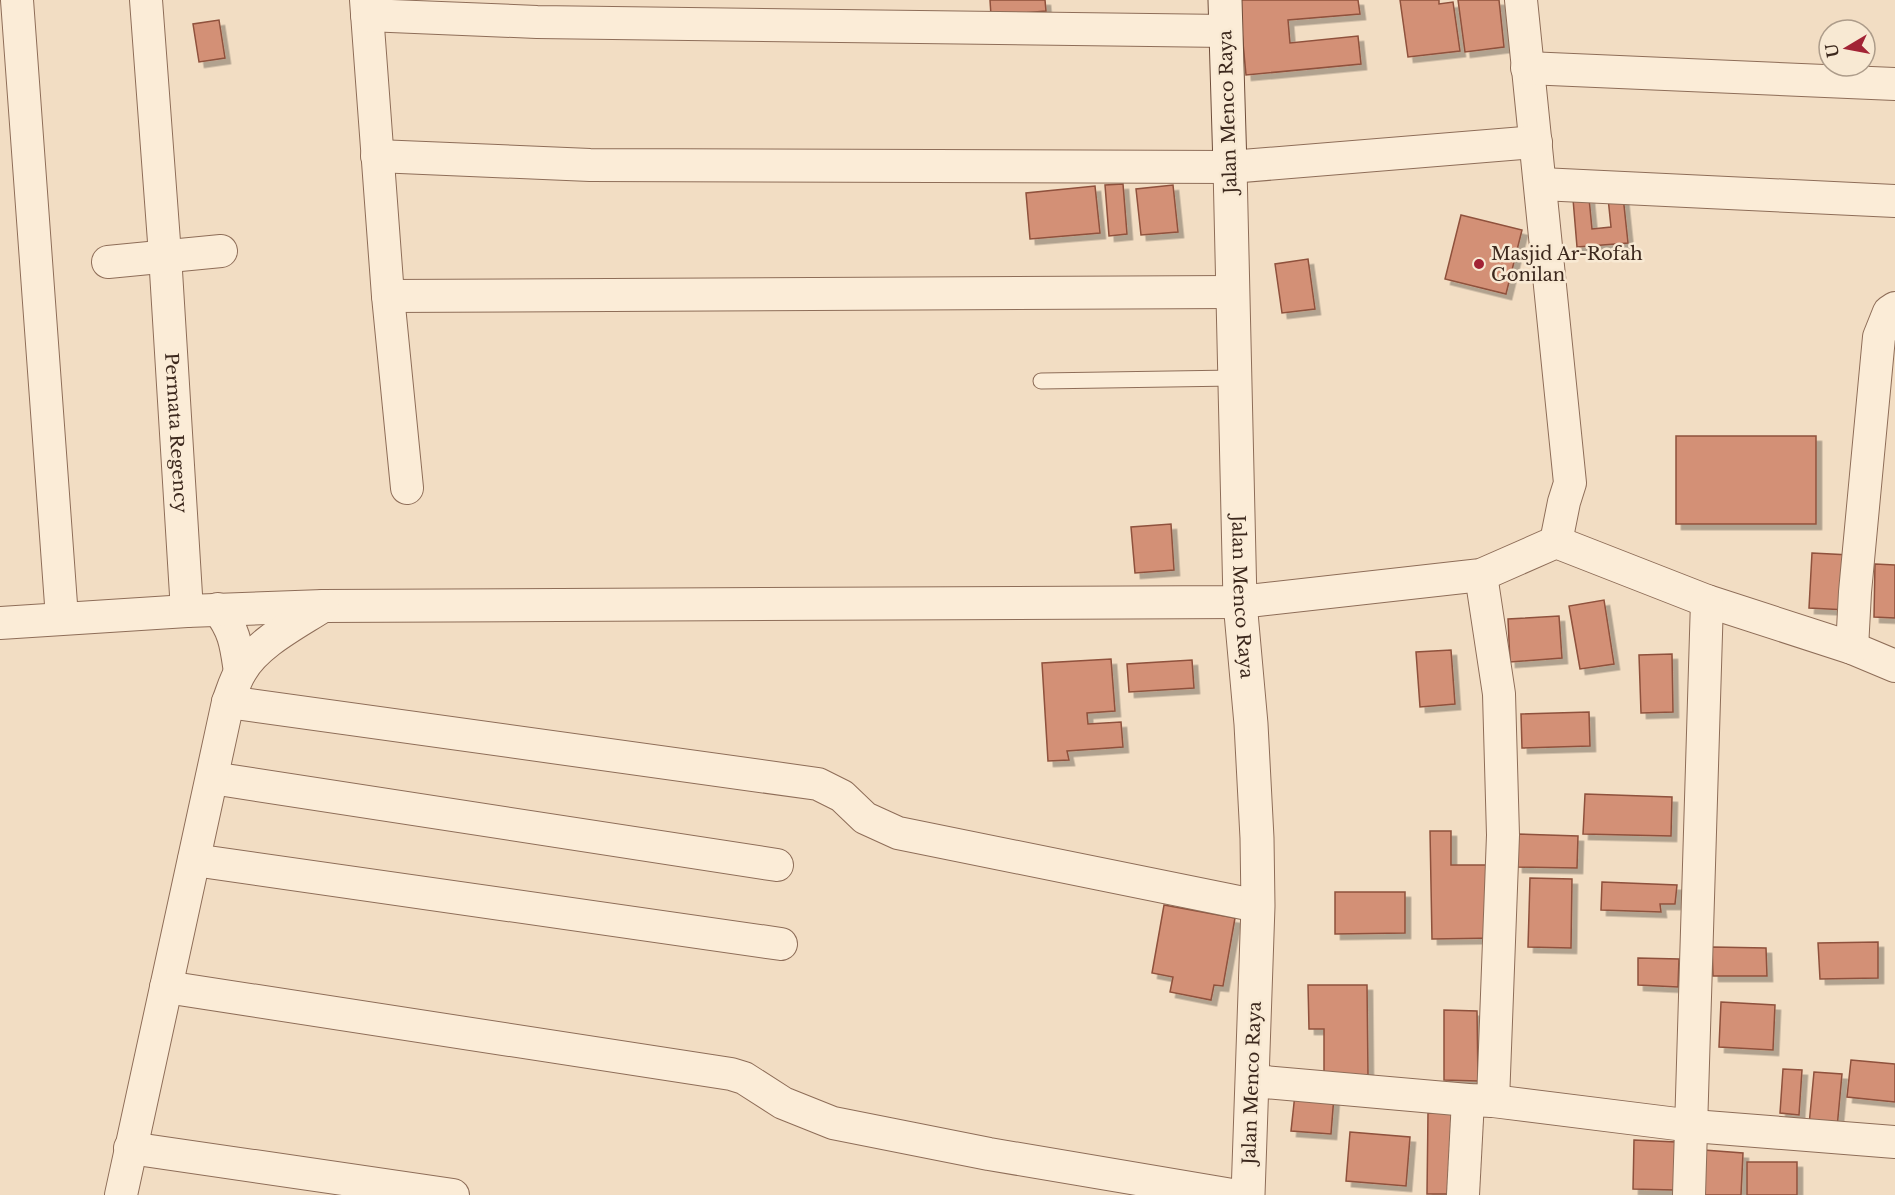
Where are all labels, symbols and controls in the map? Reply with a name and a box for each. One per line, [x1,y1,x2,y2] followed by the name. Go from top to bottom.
[1817,18,1877,78] north arrow
[1214,30,1242,196] street label: Jalan Menco Raya
[1821,42,1843,59] text: U
[1491,243,1643,286] place label: Masjid Ar-Rofah Gonilan
[1472,257,1486,271] marker: Masjid Ar-Rofah Gonilan
[160,352,192,514] street label: Permata Regency
[1227,513,1258,679] street label: Jalan Menco Raya
[1238,1001,1266,1167] street label: Jalan Menco Raya

